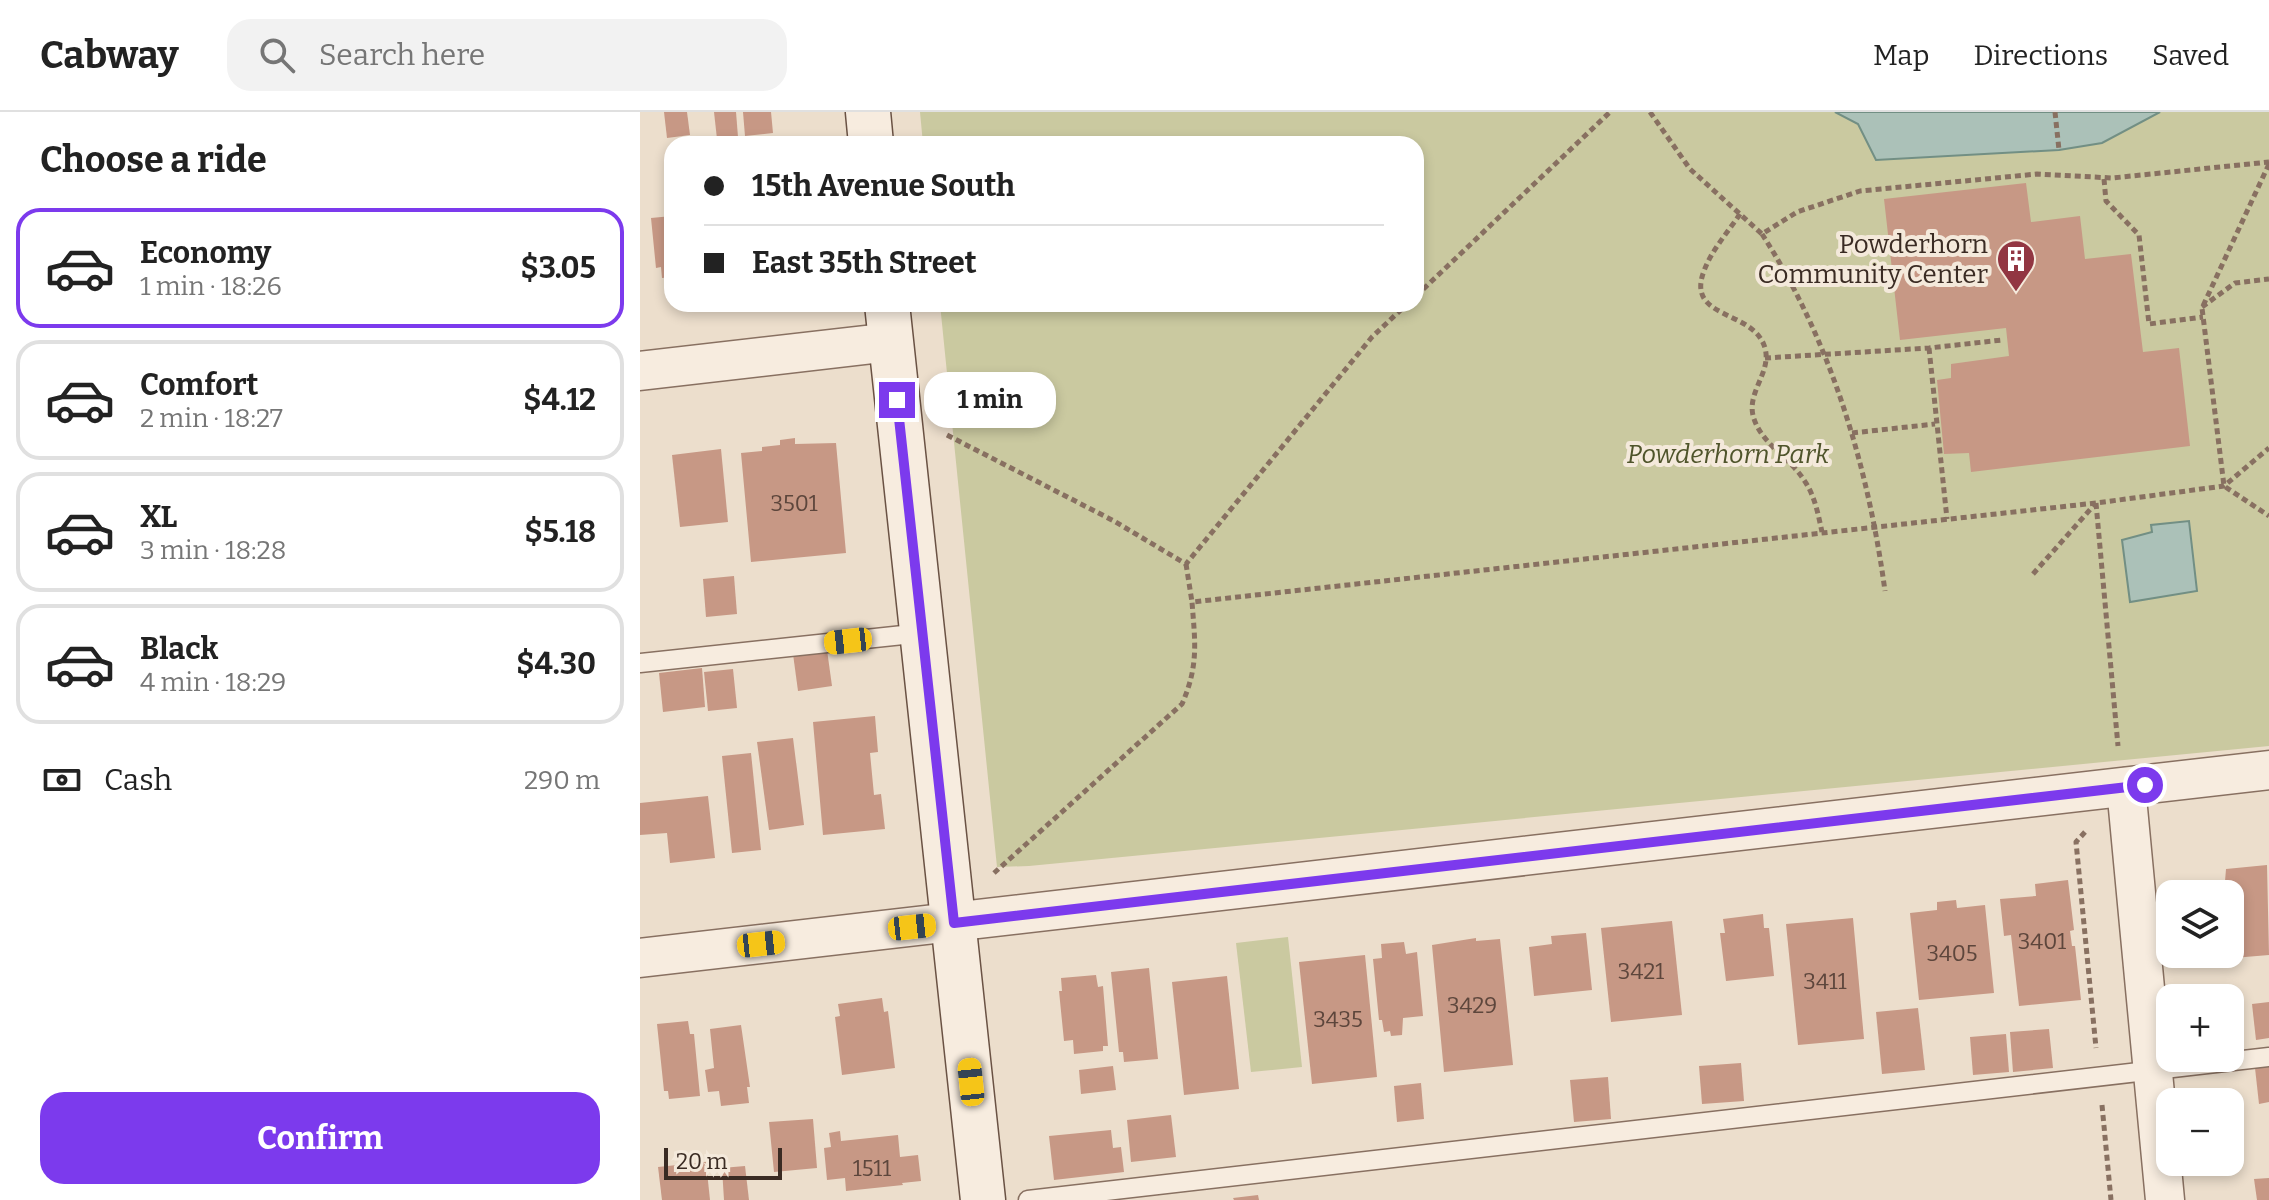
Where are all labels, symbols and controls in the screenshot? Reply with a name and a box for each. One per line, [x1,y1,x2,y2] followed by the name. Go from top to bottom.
[227,19,787,91] search box
[40,32,179,78] text: Cabway
[255,33,299,77] icon: search
[319,37,485,73] text: Search here
[1873,39,1929,72] text: Map
[1973,39,2108,72] text: Directions
[2152,39,2229,72] text: Saved
[40,138,267,182] text: Choose a ride
[752,168,1015,204] text: 15th Avenue South
[1757,229,1989,290] place label: Powderhorn Community Center
[44,232,116,304] icon: car
[140,235,271,271] text: Economy
[1995,238,2037,293] building icon: Powderhorn Community Center
[752,245,977,281] text: East 35th Street
[521,250,596,286] text: $3.05
[140,271,282,302] text: 1 min · 18:26
[44,364,116,436] icon: car
[140,367,258,403] text: Comfort
[925,372,1057,428] callout: 1 min
[523,382,596,418] text: $4.12
[879,382,915,418] route end
[957,384,1023,415] text: 1 min
[140,403,283,434] text: 2 min · 18:27
[1627,439,1830,470] park label: Powderhorn Park
[770,490,818,517] house number: 3501
[44,496,116,568] icon: car
[140,499,177,535] text: XL
[524,514,596,550] text: $5.18
[140,535,286,566] text: 3 min · 18:28
[823,627,873,655] car
[44,628,116,700] icon: car
[140,631,218,667] text: Black
[516,646,596,682] text: $4.30
[140,667,286,698] text: 4 min · 18:29
[40,758,84,802] icon: cash
[104,762,172,798] text: Cash
[524,765,600,796] text: 290 m
[2127,767,2163,803] route start
[2156,880,2244,1176] map controls
[2156,880,2244,968] button: layers
[887,913,937,941] car
[2018,928,2066,955] house number: 3401
[736,930,786,958] car
[1926,940,1978,967] house number: 3405
[1618,958,1664,985] house number: 3421
[1803,968,1847,995] house number: 3411
[2156,984,2244,1072] button: +
[1447,992,1497,1019] house number: 3429
[1313,1006,1363,1033] house number: 3435
[957,1057,985,1107] car
[2156,1088,2244,1176] button: −
[40,1092,600,1184] button: Confirm
[664,1144,782,1180] scale bar
[676,1148,727,1175] text: 20 m
[853,1155,891,1182] house number: 1511

